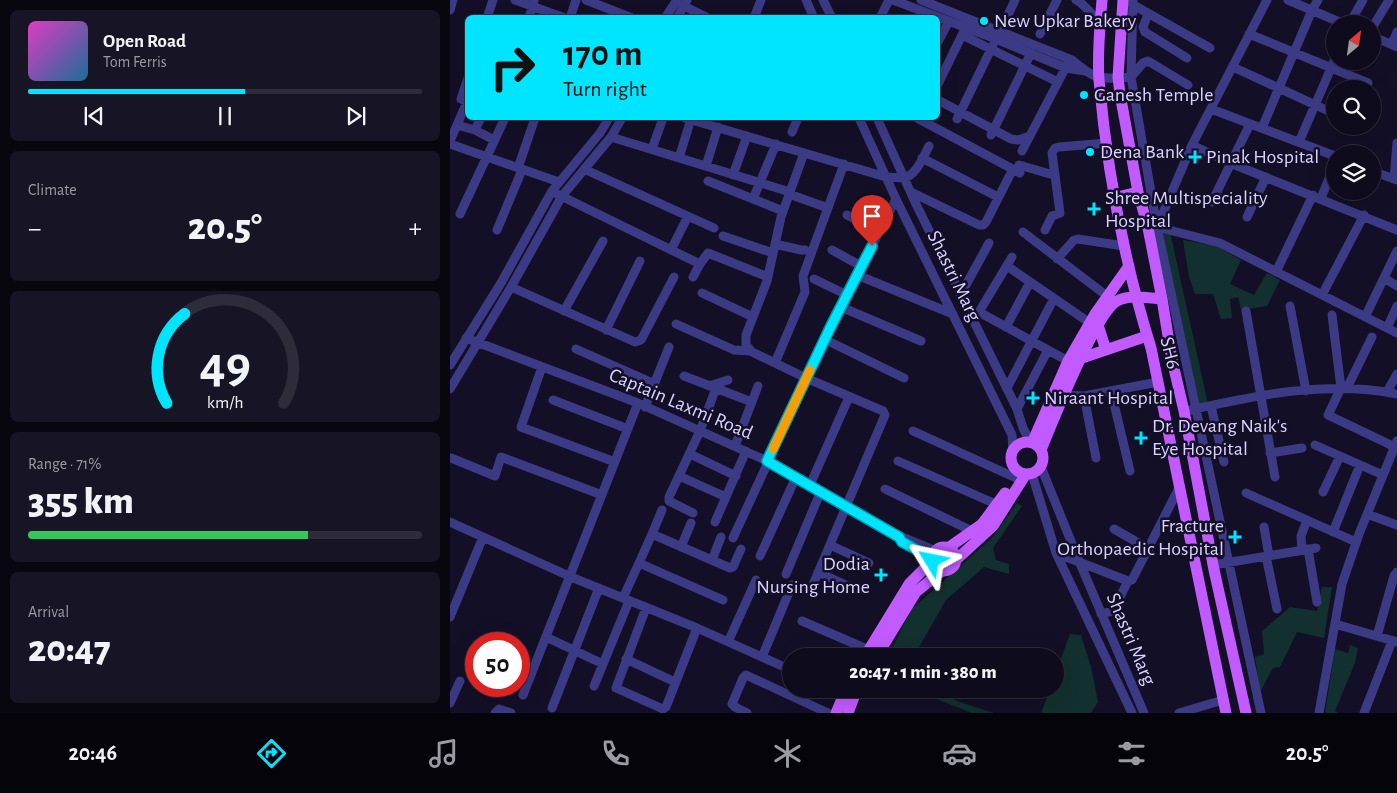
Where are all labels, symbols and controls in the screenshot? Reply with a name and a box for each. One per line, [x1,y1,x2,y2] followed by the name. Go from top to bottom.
[994,11,1137,31] place label: New Upkar Bakery
[978,15,990,27] marker: New Upkar Bakery
[1326,15,1381,70] north arrow
[1326,15,1381,200] map controls
[103,32,186,51] text: Open Road
[480,35,545,100] icon: right
[563,37,643,72] text: 170 m
[103,54,167,70] text: Tom Ferris
[563,78,647,100] text: Turn right
[1326,80,1381,135] button: search
[1094,85,1214,105] place label: Ganesh Temple
[1078,89,1090,101] marker: Ganesh Temple
[80,102,108,130] icon: previous
[211,102,239,130] icon: pause
[342,102,370,130] icon: next
[1100,142,1184,162] place label: Dena Bank
[1326,145,1381,200] button: layers
[1084,146,1096,158] marker: Dena Bank
[1206,147,1319,167] place label: Pinak Hospital
[1188,150,1202,164] marker: Pinak Hospital
[28,182,77,198] text: Climate
[1105,188,1268,231] place label: Shree Multispeciality Hospital
[851,195,893,246] pin
[858,202,886,230] icon: arrive
[1087,202,1101,216] marker: Shree Multispeciality Hospital
[188,209,262,247] text: 20.5°
[28,215,41,243] text: −
[409,215,422,243] text: +
[924,228,985,325] street label: Shastri Marg
[1156,335,1184,371] street label: SH6
[199,340,251,392] text: 49
[606,365,756,443] street label: Captain Laxmi Road
[1044,388,1173,408] place label: Niraant Hospital
[1026,391,1040,405] marker: Niraant Hospital
[207,394,243,412] text: km/h
[1152,416,1287,459] place label: Dr. Devang Naik's Eye Hospital
[1134,431,1148,445] marker: Dr. Devang Naik's Eye Hospital
[28,456,102,472] text: Range · 71%
[28,483,134,521] text: 355 km
[1057,516,1224,559] place label: Fracture Orthopaedic Hospital
[1228,530,1242,544] marker: Fracture Orthopaedic Hospital
[905,534,957,586] position arrow
[756,554,870,597] place label: Dodia Nursing Home
[874,568,888,582] marker: Dodia Nursing Home
[1103,590,1159,688] street label: Shastri Marg
[28,604,69,620] text: Arrival
[28,631,111,669] text: 20:47
[465,632,530,697] speed limit sign: 50
[849,663,997,682] text: 20:47 · 1 min · 380 m
[254,736,289,771] icon: directions
[426,736,461,771] icon: music
[598,736,633,771] icon: phone
[770,736,805,771] icon: climate
[942,736,977,771] icon: car
[1114,736,1149,771] icon: filters
[68,742,117,764] text: 20:46
[1286,742,1329,764] text: 20.5°

